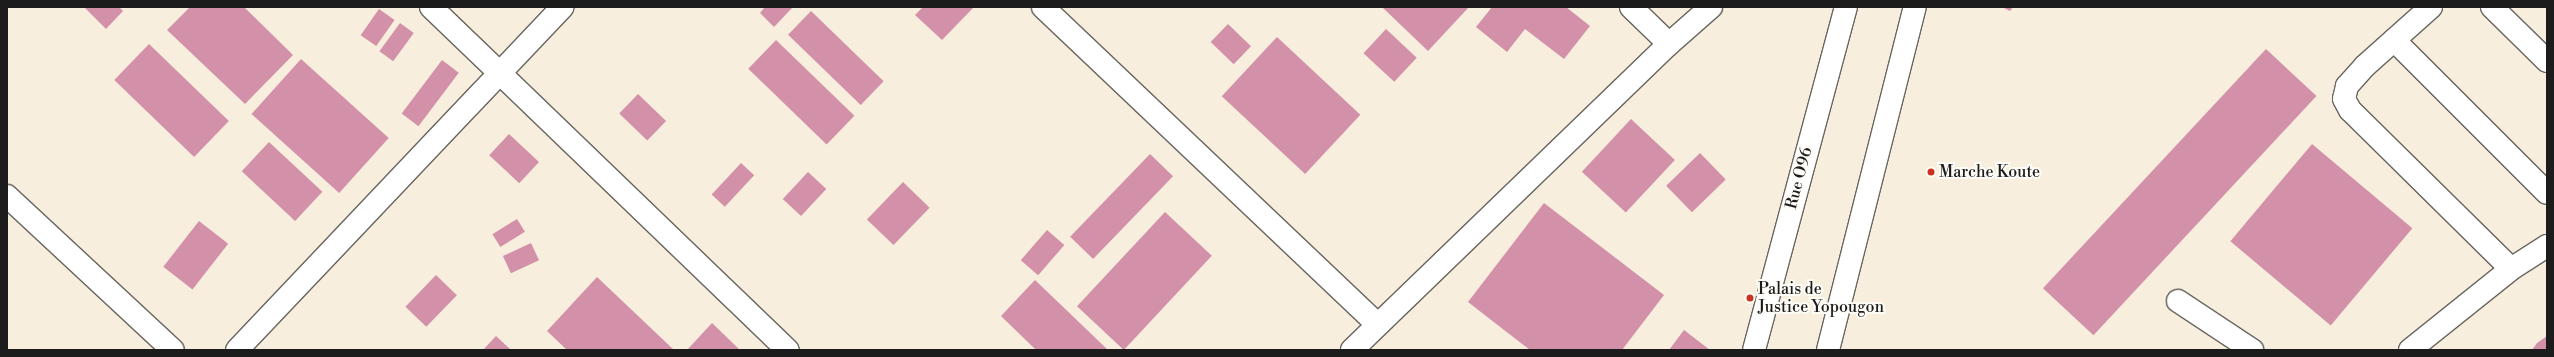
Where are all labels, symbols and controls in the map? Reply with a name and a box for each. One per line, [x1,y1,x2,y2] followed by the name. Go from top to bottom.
[1782,145,1816,211] street label: Rue O96
[1939,162,2040,182] place label: Marche Koute
[1926,167,1936,177] marker: Marche Koute
[1758,279,1884,317] place label: Palais de Justice Yopougon
[1745,293,1755,303] marker: Palais de Justice Yopougon

